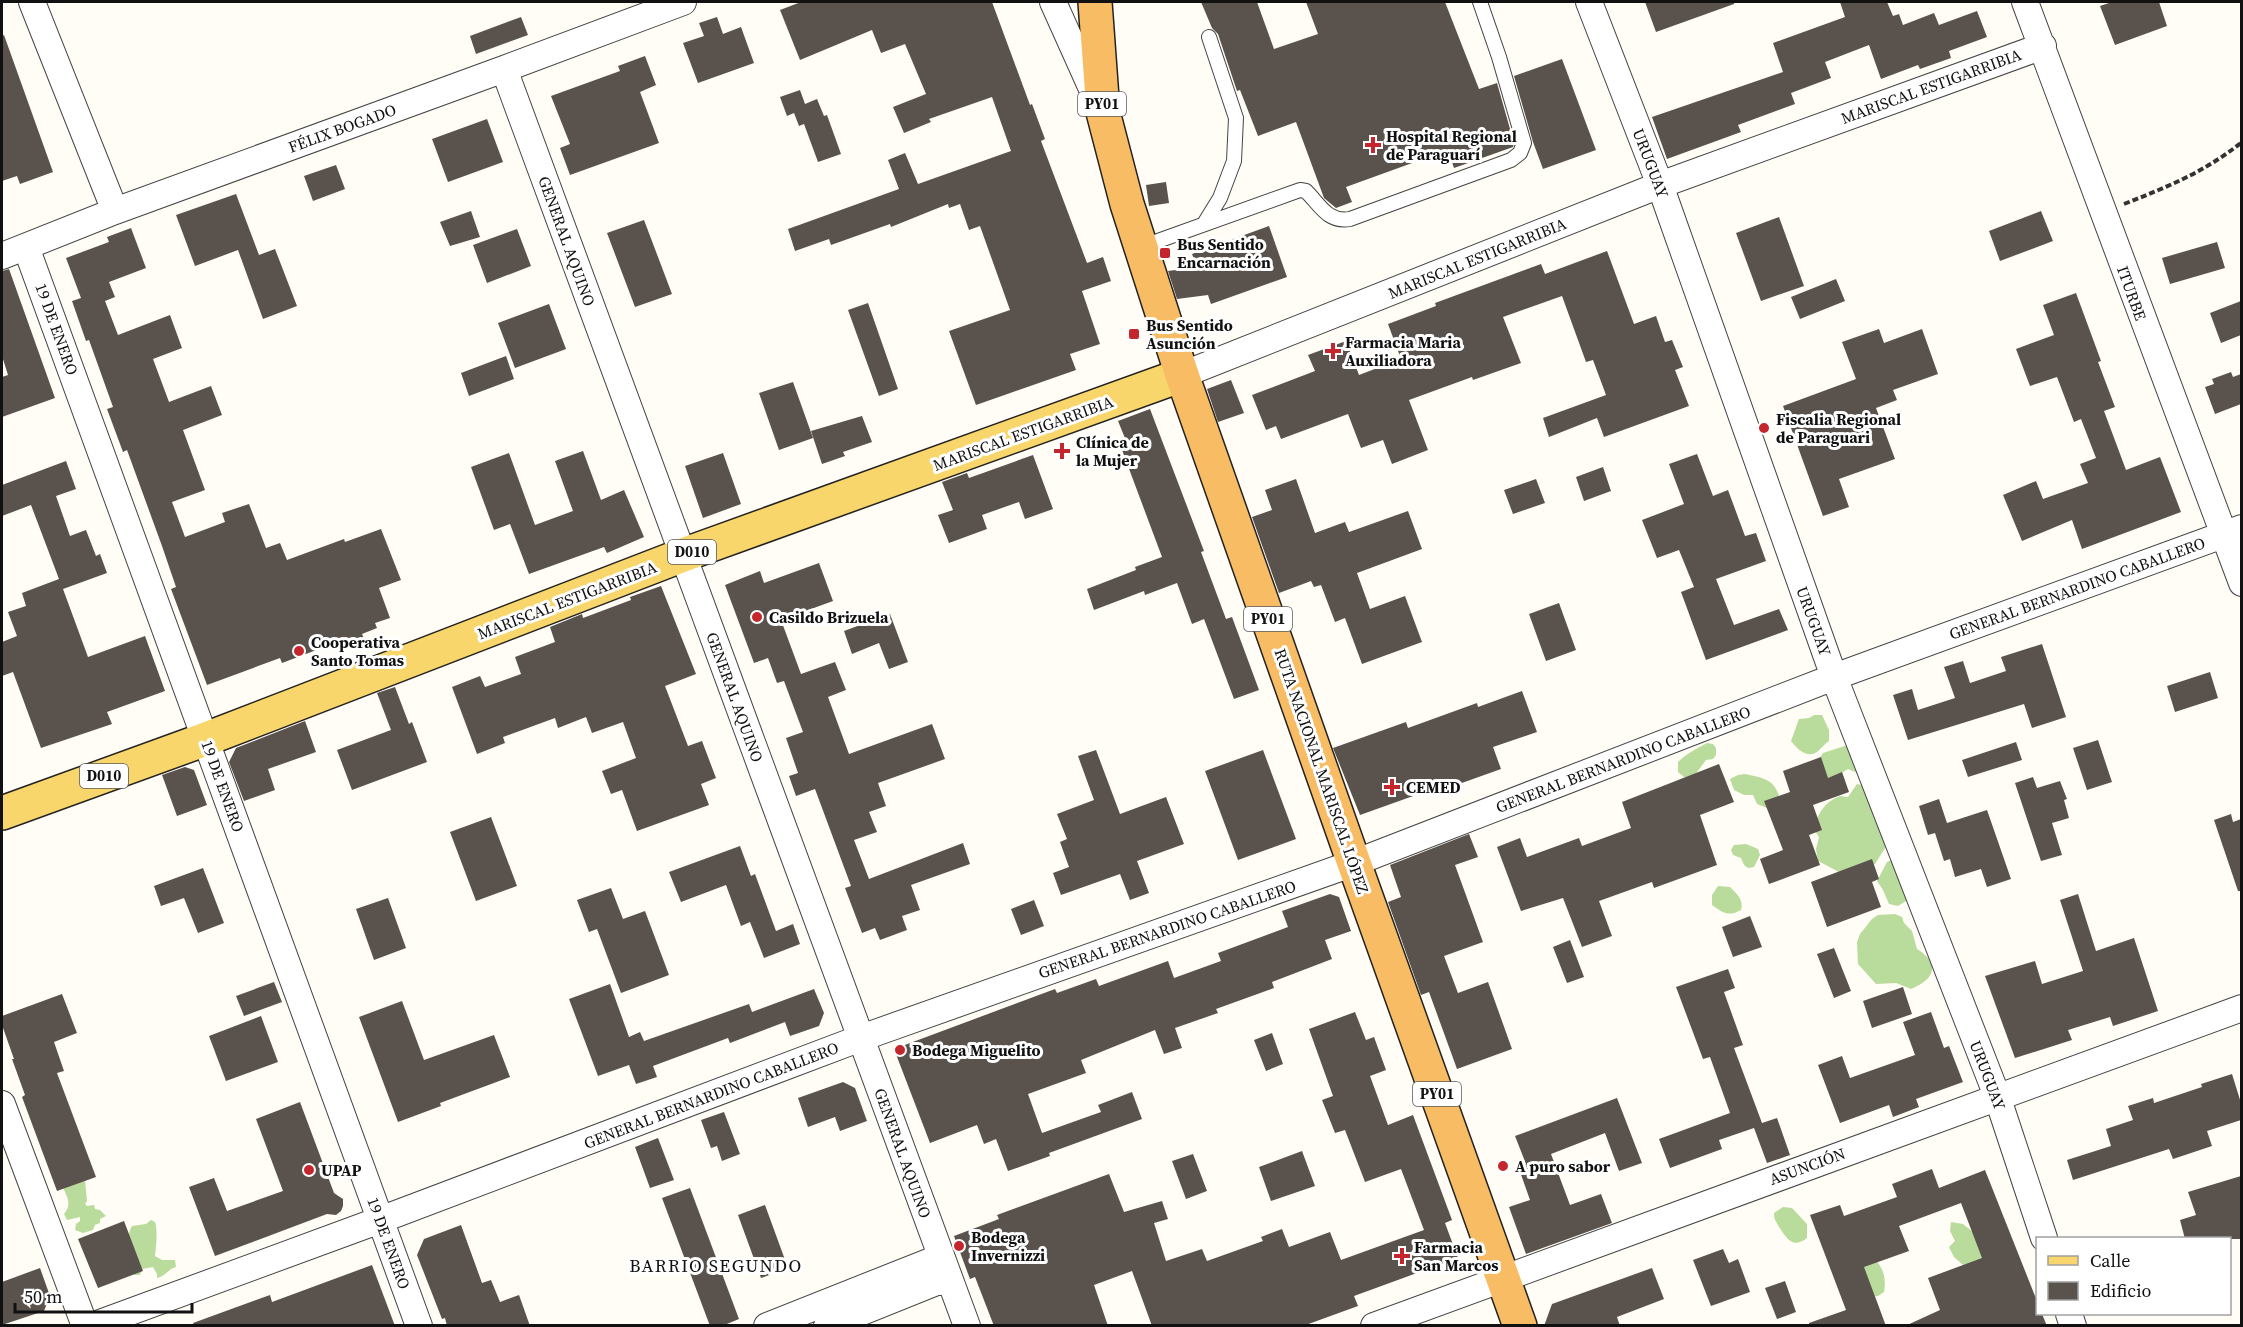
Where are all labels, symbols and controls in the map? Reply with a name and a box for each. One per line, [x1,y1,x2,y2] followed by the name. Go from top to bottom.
[1838,43,2025,129] street label: MARISCAL ESTIGARRIBIA
[1078,92,1126,116] road number: PY01
[285,98,399,158] street label: FÉLIX BOGADO
[1386,125,1517,165] place label: Hospital Regional de Paraguarí
[1628,125,1674,201] street label: URUGUAY
[1364,136,1382,154] marker: Hospital Regional de Paraguarí
[533,173,601,309] street label: GENERAL AQUINO
[1385,212,1570,304] street label: MARISCAL ESTIGARRIBIA
[1177,233,1271,273] place label: Bus Sentido Encarnación
[1158,246,1172,260] marker: Bus Sentido Encarnación
[2112,263,2152,324] street label: ITURBE
[30,280,84,378] street label: 19 DE ENERO
[1146,314,1233,354] place label: Bus Sentido Asunción
[1127,327,1141,341] marker: Bus Sentido Asunción
[1345,331,1461,371] place label: Farmacia Maria Auxiliadora
[1326,344,1340,358] marker: Farmacia Maria Auxiliadora
[930,390,1117,476] street label: MARISCAL ESTIGARRIBIA
[1776,408,1901,448] place label: Fiscalia Regional de Paraguari
[1757,421,1771,435] marker: Fiscalia Regional de Paraguari
[1076,431,1149,471] place label: Clínica de la Mujer
[1053,442,1071,460] marker: Clínica de la Mujer
[1946,531,2208,645] street label: GENERAL BERNARDINO CABALLERO
[668,540,716,564] road number: D010
[474,555,660,644] street label: MARISCAL ESTIGARRIBIA
[1791,583,1837,659] street label: URUGUAY
[769,606,889,628] place label: Casildo Brizuela
[1244,607,1292,631] road number: PY01
[750,610,764,624] marker: Casildo Brizuela
[701,629,769,765] street label: GENERAL AQUINO
[311,631,404,671] place label: Cooperativa Santo Tomas
[292,644,306,658] marker: Cooperativa Santo Tomas
[1270,645,1374,897] street label: RUTA NACIONAL MARISCAL LÓPEZ
[1493,700,1753,818] street label: GENERAL BERNARDINO CABALLERO
[196,737,250,835] street label: 19 DE ENERO
[80,764,128,788] road number: D010
[1406,776,1461,798] place label: CEMED
[1383,778,1401,796] marker: CEMED
[1035,874,1299,984] street label: GENERAL BERNARDINO CABALLERO
[581,1036,841,1154] street label: GENERAL BERNARDINO CABALLERO
[1965,1037,2011,1113] street label: URUGUAY
[912,1039,1041,1061] place label: Bodega Miguelito
[893,1043,907,1057] marker: Bodega Miguelito
[1413,1082,1461,1106] road number: PY01
[869,1085,937,1221] street label: GENERAL AQUINO
[1766,1142,1848,1190] street label: ASUNCIÓN
[1515,1155,1611,1177] place label: A puro sabor
[321,1159,362,1181] place label: UPAP
[1496,1159,1510,1173] marker: A puro sabor
[302,1163,316,1177] marker: UPAP
[362,1194,416,1292] street label: 19 DE ENERO
[971,1226,1045,1266] place label: Bodega Invernizzi
[1414,1236,1498,1276] place label: Farmacia San Marcos
[2036,1237,2231,1315] legend
[952,1239,966,1253] marker: Bodega Invernizzi
[2090,1248,2130,1273] text: Calle
[1395,1249,1409,1263] marker: Farmacia San Marcos
[629,1253,803,1278] district label: BARRIO SEGUNDO
[15,1276,192,1314] scale bar
[2090,1278,2151,1303] text: Edificio
[24,1284,62,1309] text: 50 m

